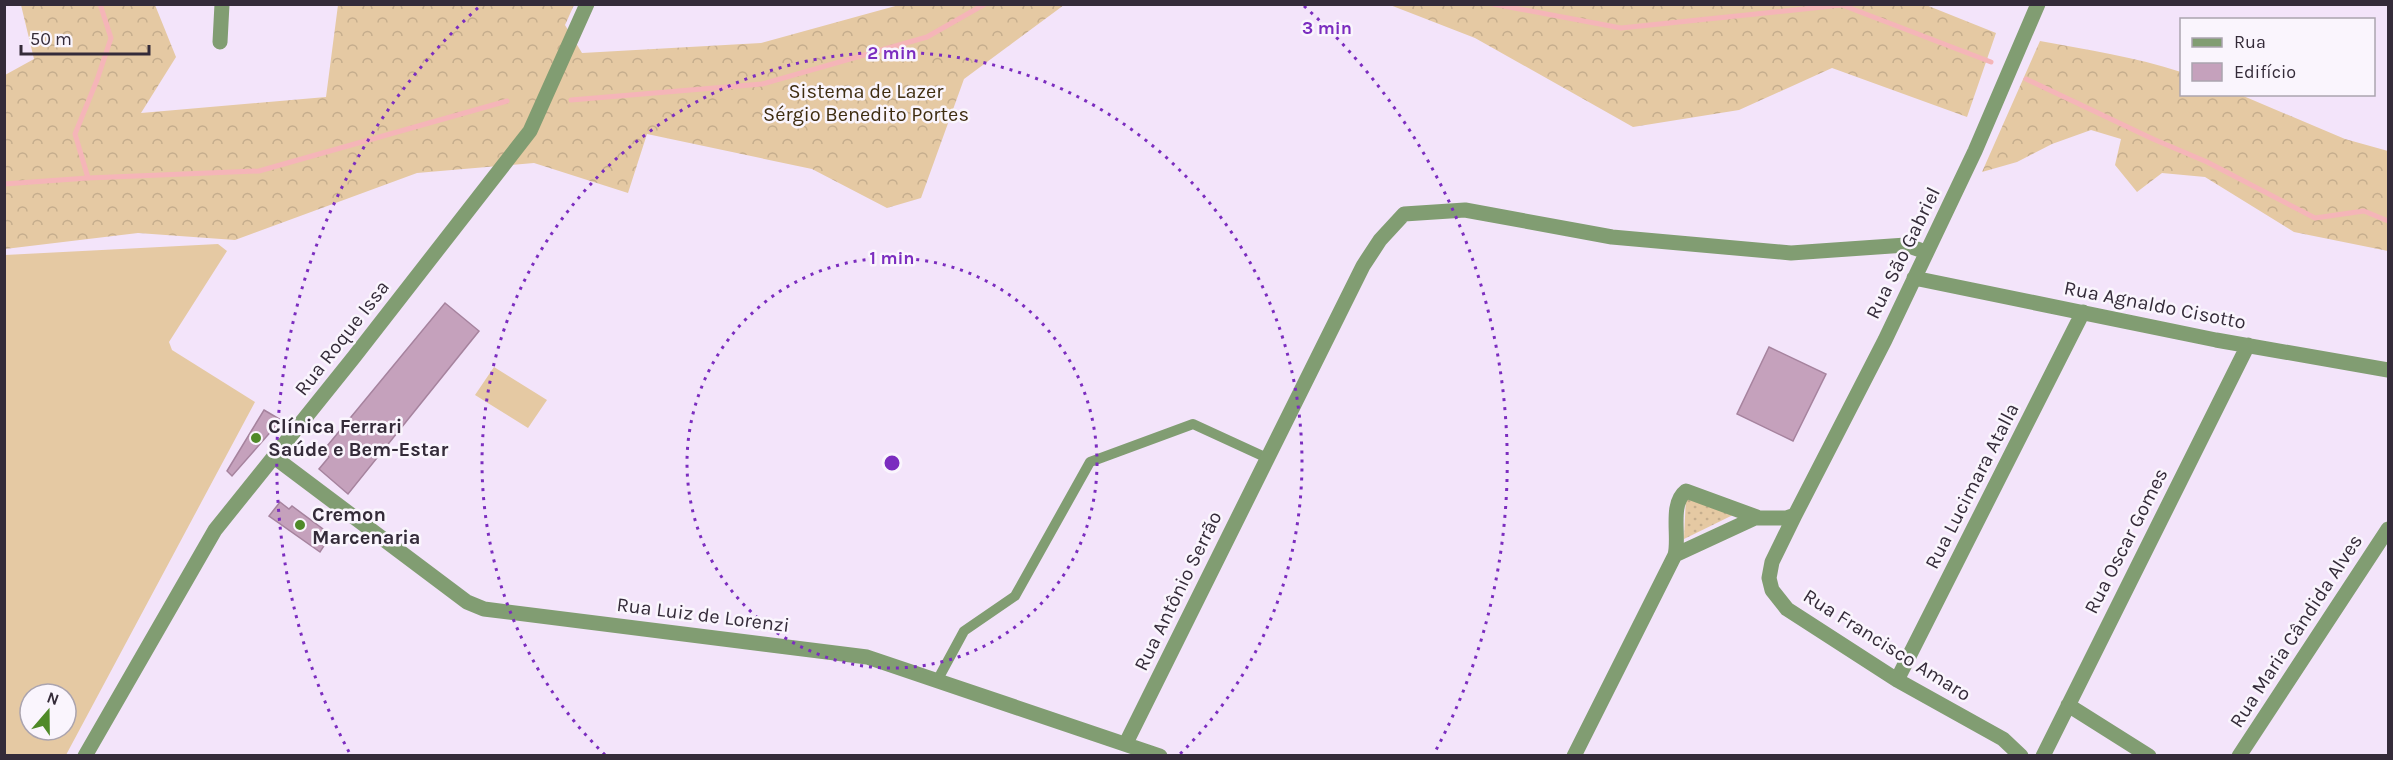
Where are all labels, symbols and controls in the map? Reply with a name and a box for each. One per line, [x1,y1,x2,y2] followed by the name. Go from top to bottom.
[1302,17,1352,39] text: 3 min
[21,18,148,56] scale bar
[2180,18,2375,96] legend
[30,28,72,50] text: 50 m
[2234,31,2266,53] text: Rua
[867,42,917,64] text: 2 min
[2234,61,2296,83] text: Edifício
[763,80,969,126] park label: Sistema de Lazer Sérgio Benedito Portes
[1861,183,1945,323] street label: Rua São Gabriel
[869,247,915,269] text: 1 min
[290,276,394,400] street label: Rua Roque Issa
[2062,276,2248,334] street label: Rua Agnaldo Cisotto
[1920,399,2024,573] street label: Rua Lucimara Atalla
[268,415,448,461] place label: Clínica Ferrari Saúde e Bem-Estar
[249,431,263,445] marker: Clínica Ferrari Saúde e Bem-Estar
[882,453,902,473] centre of rings
[2079,464,2173,618] street label: Rua Oscar Gomes
[312,503,421,549] place label: Cremon Marcenaria
[1129,507,1227,675] street label: Rua Antônio Serrão
[293,518,307,532] marker: Cremon Marcenaria
[2225,530,2367,732] street label: Rua Maria Cândida Alves
[1799,584,1975,706] street label: Rua Francisco Amaro
[615,593,791,637] street label: Rua Luiz de Lorenzi
[18,682,78,742] north arrow
[44,687,62,709] text: N

